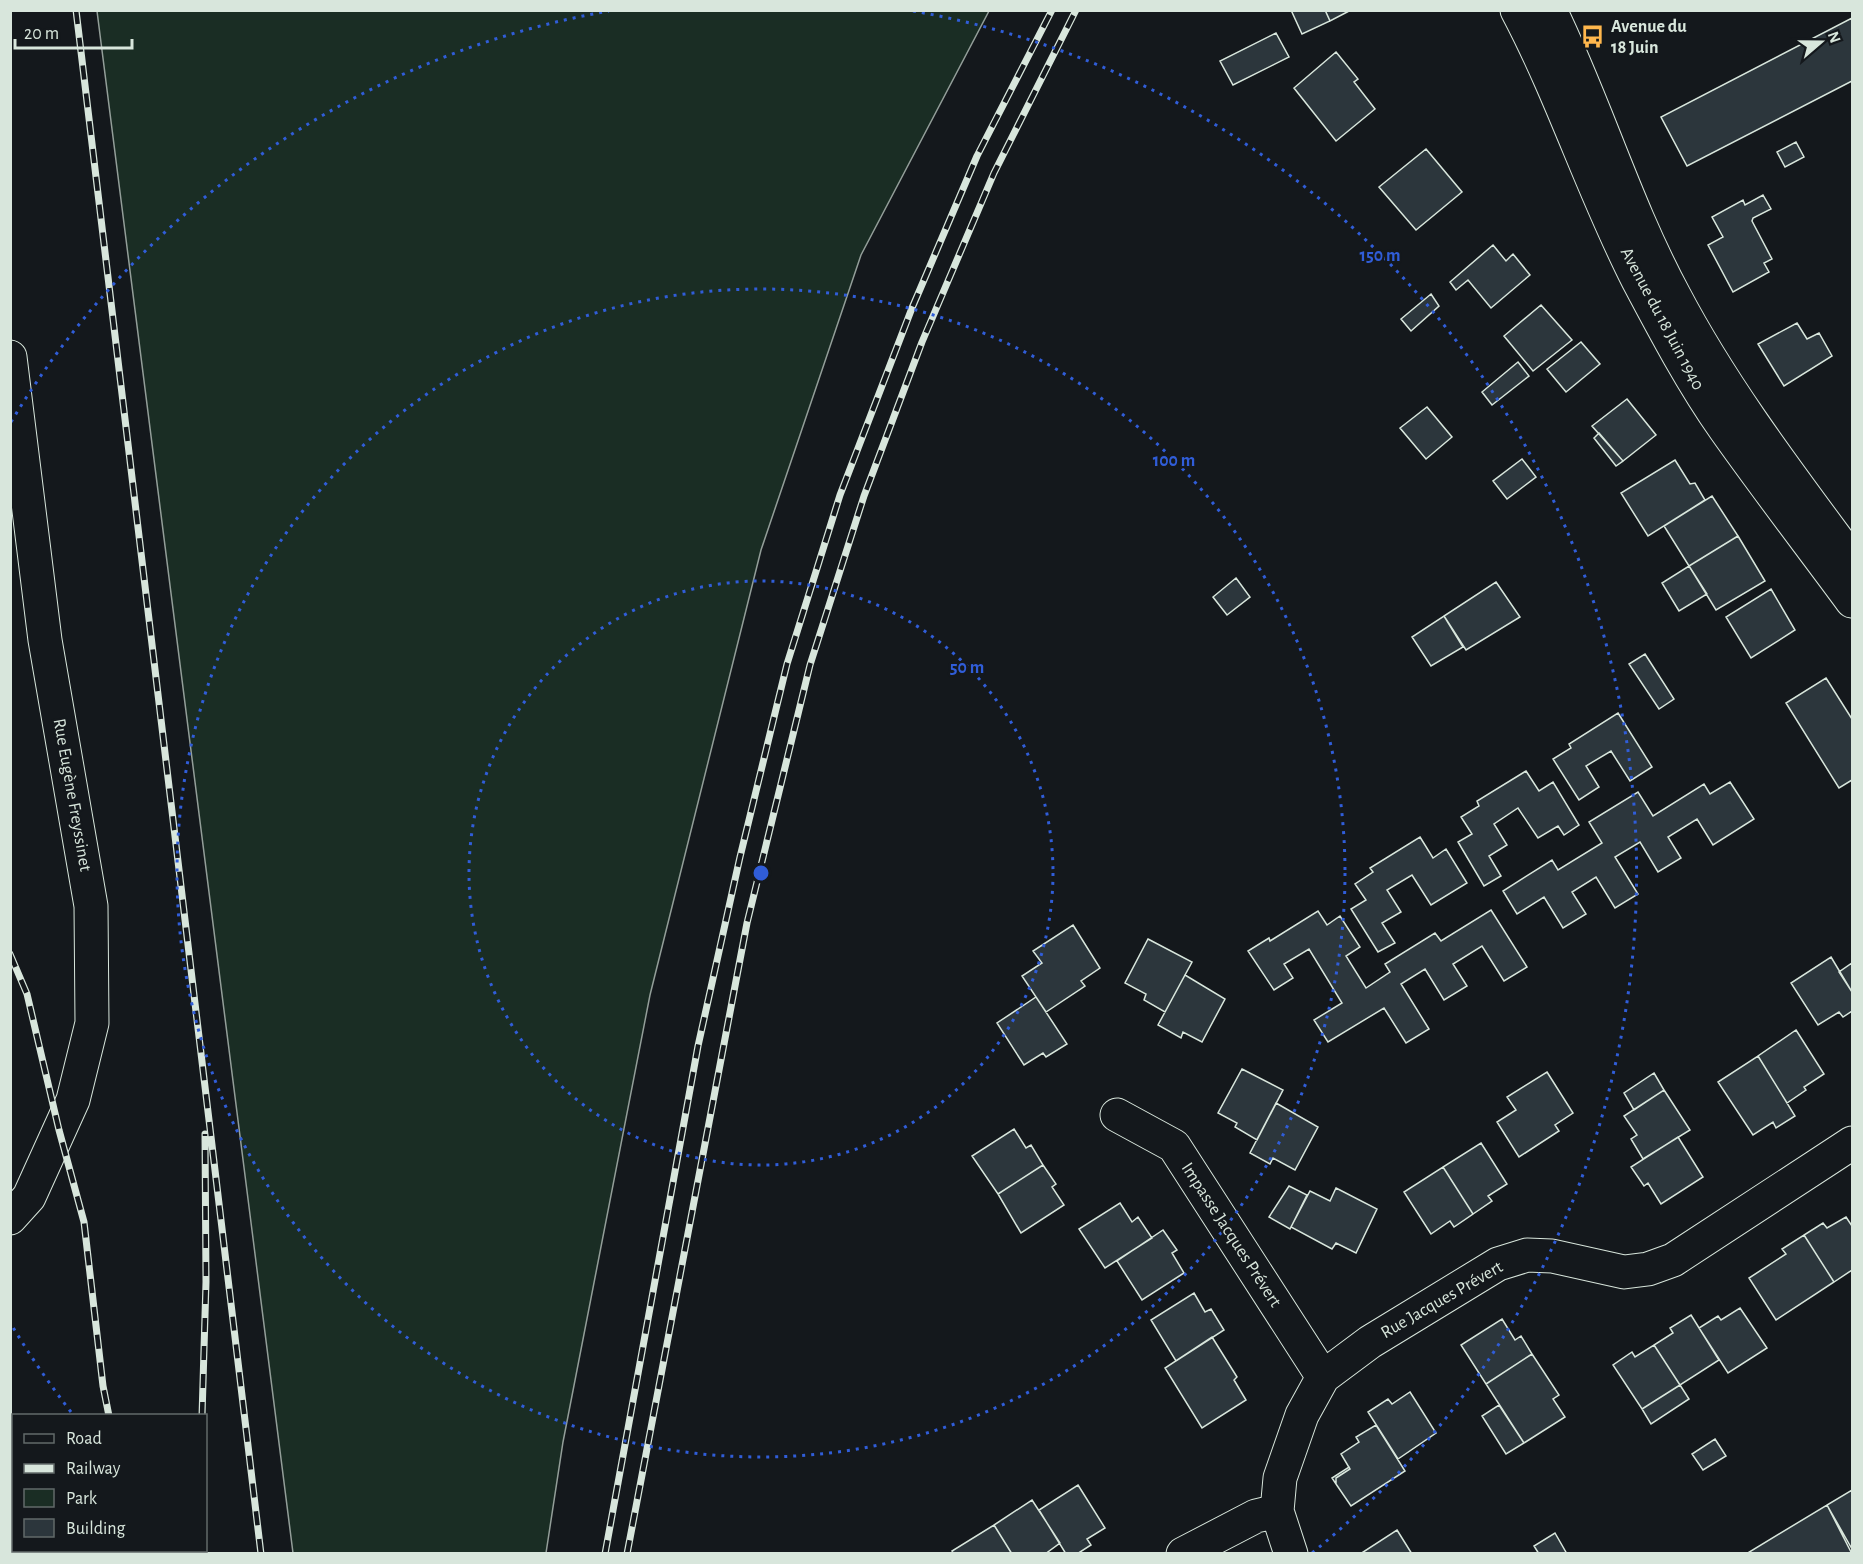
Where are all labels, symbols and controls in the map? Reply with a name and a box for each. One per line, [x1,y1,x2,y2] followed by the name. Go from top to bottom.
[15,12,132,50] scale bar
[1791,12,1851,72] north arrow
[1611,18,1687,57] place label: Avenue du 18 Juin
[1580,24,1606,50] bus stop icon: Avenue du 18 Juin
[24,25,59,43] text: 20 m
[1825,29,1844,45] text: N
[1617,245,1707,393] street label: Avenue du 18 Juin 1940
[1360,247,1400,265] text: 150 m
[1153,452,1195,470] text: 100 m
[950,659,984,677] text: 50 m
[50,717,94,873] street label: Rue Eugène Freyssinet
[751,863,771,883] centre of rings
[1178,1160,1285,1311] street label: Impasse Jacques Prévert
[1378,1258,1506,1342] street label: Rue Jacques Prévert
[12,1414,207,1552] legend
[66,1430,102,1448] text: Road
[66,1460,121,1478] text: Railway
[66,1490,98,1508] text: Park
[66,1520,126,1538] text: Building

